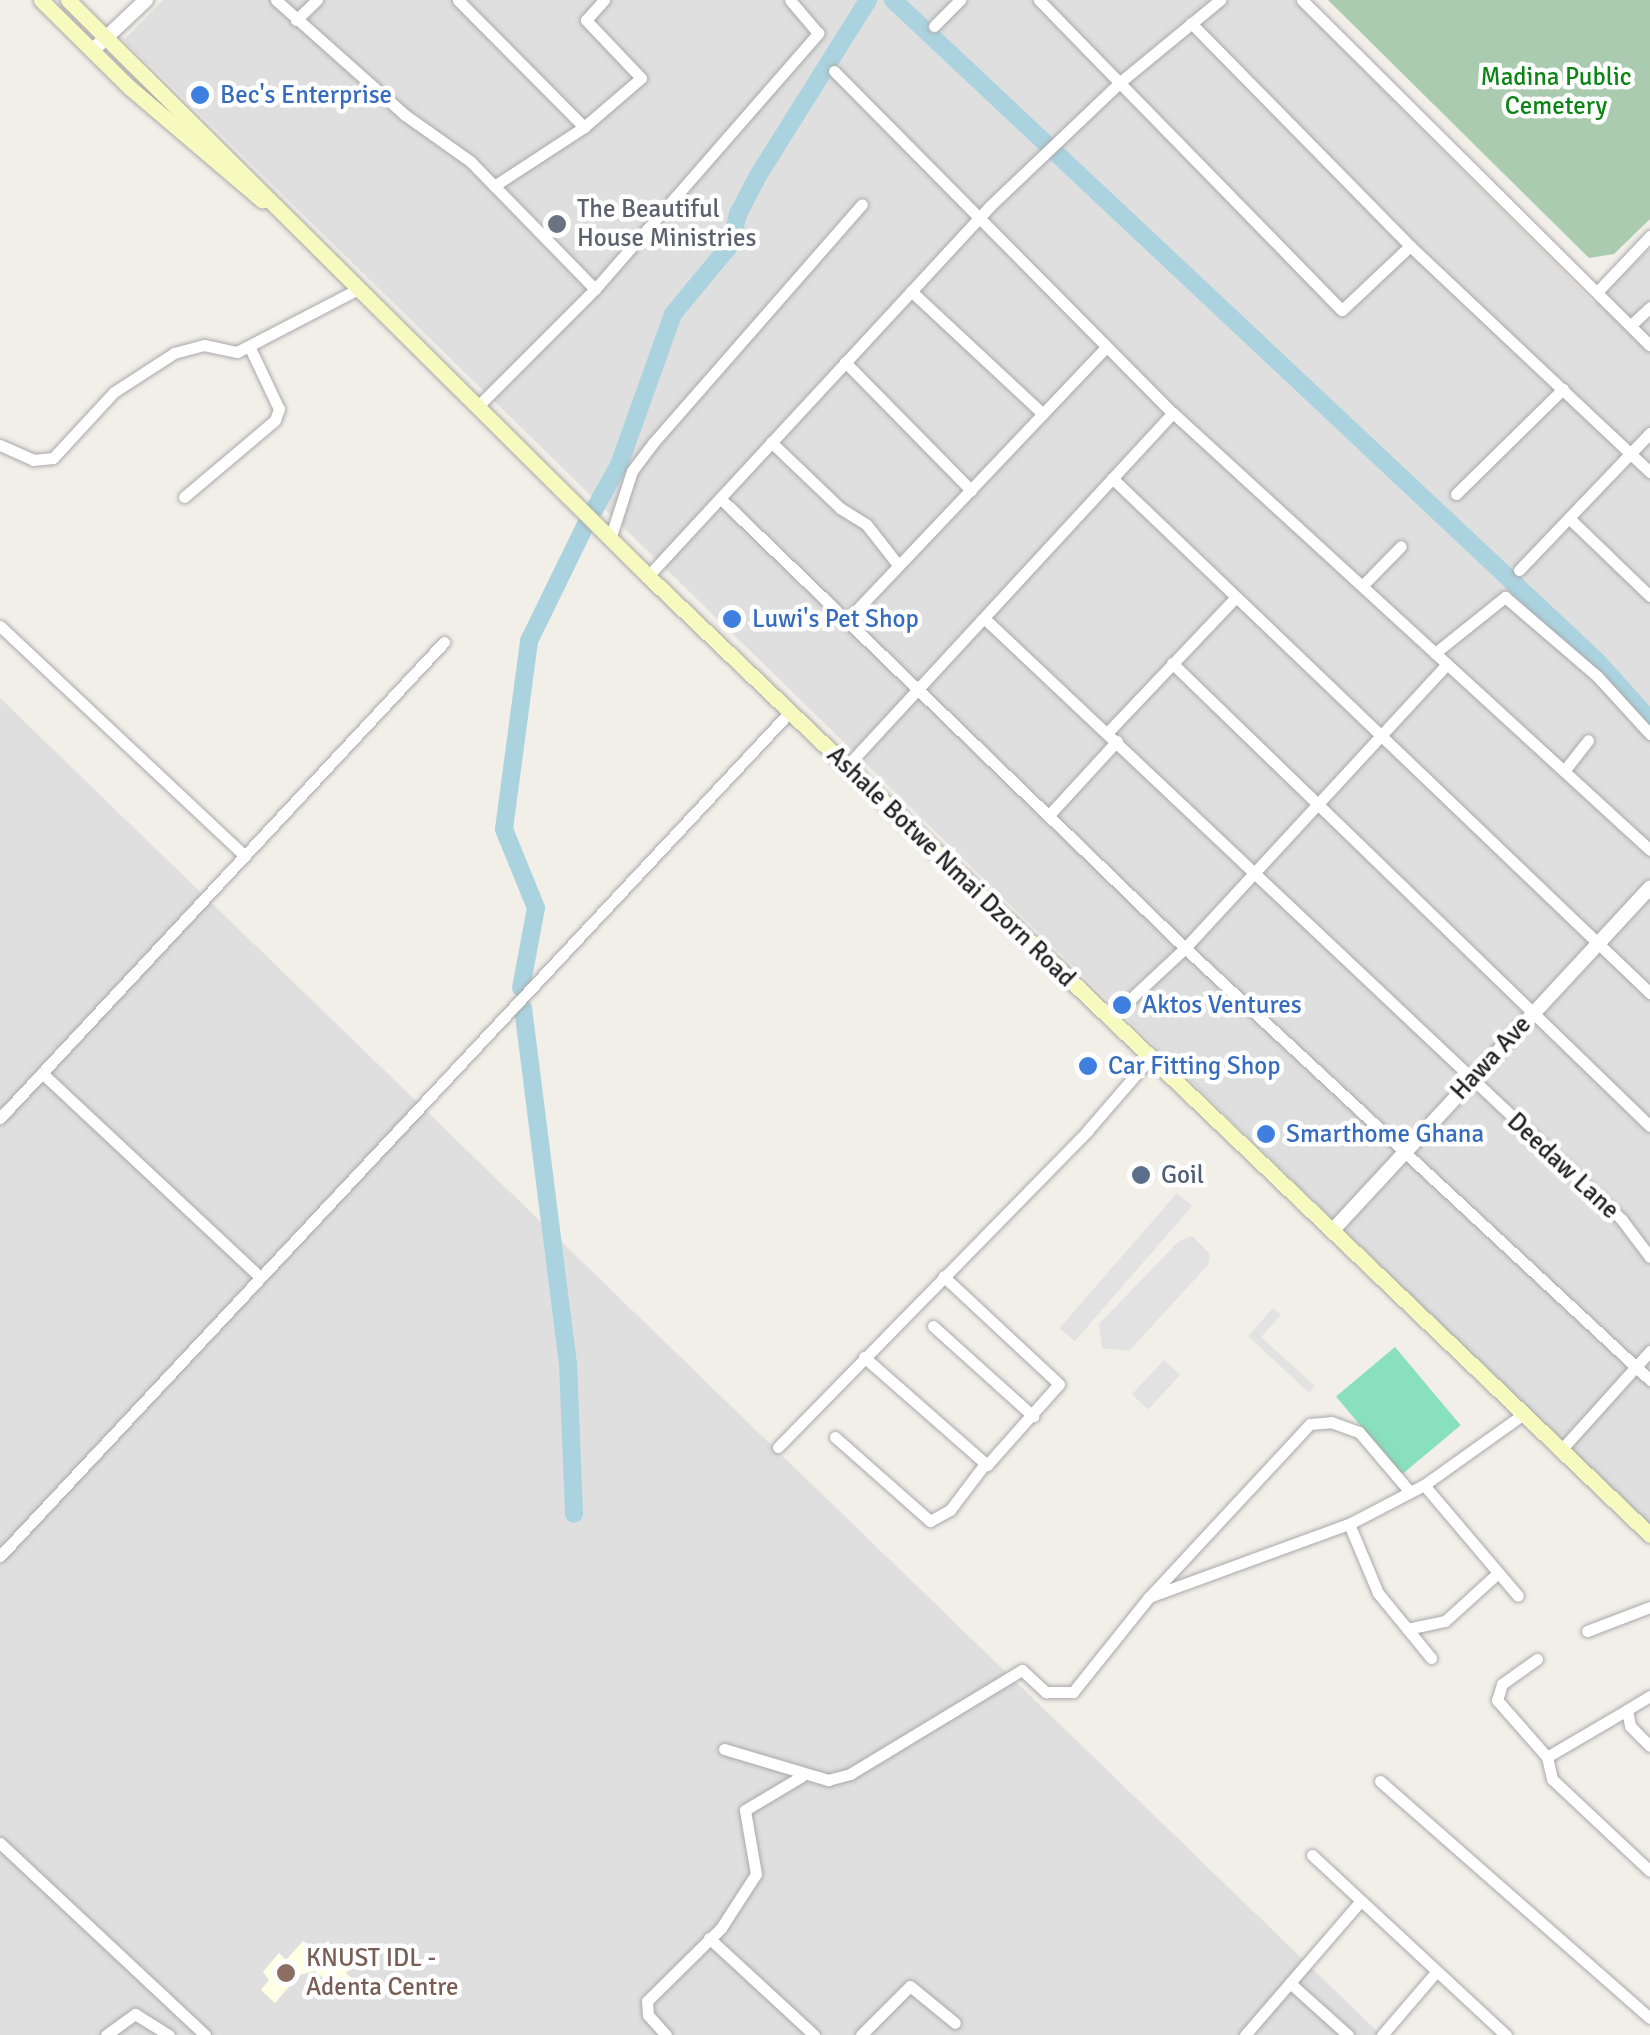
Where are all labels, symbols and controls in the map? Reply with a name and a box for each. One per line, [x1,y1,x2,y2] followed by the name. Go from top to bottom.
[1480,63,1632,122] park label: Madina Public Cemetery
[220,80,392,110] place label: Bec's Enterprise
[189,84,211,106] marker: Bec's Enterprise
[577,195,756,254] place label: The Beautiful House Ministries
[546,213,568,235] marker: The Beautiful House Ministries
[752,604,919,634] place label: Luwi's Pet Shop
[721,608,743,630] marker: Luwi's Pet Shop
[821,740,1081,994] street label: Ashale Botwe Nmai Dzorn Road
[1142,990,1302,1020] place label: Aktos Ventures
[1111,994,1133,1016] marker: Aktos Ventures
[1445,1010,1537,1106] street label: Hawa Ave
[1108,1051,1281,1081] place label: Car Fitting Shop
[1077,1055,1099,1077] marker: Car Fitting Shop
[1501,1107,1625,1225] street label: Deedaw Lane
[1286,1119,1484,1149] place label: Smarthome Ghana
[1255,1123,1277,1145] marker: Smarthome Ghana
[1161,1160,1204,1190] place label: Goil
[1130,1164,1152,1186] marker: Goil
[306,1944,458,2003] place label: KNUST IDL - Adenta Centre
[275,1962,297,1984] marker: KNUST IDL - Adenta Centre

